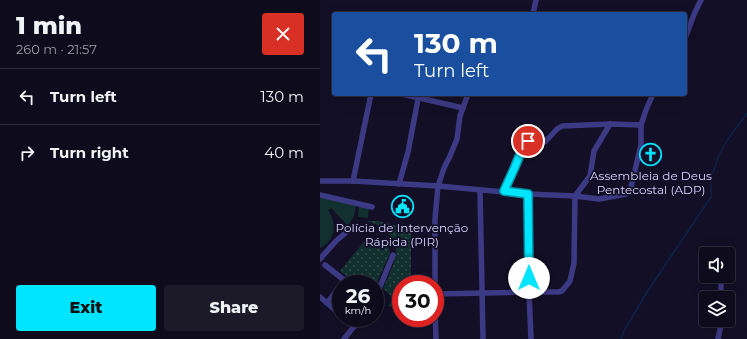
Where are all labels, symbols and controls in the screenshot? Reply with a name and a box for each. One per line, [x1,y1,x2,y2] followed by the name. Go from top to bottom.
[16,11,82,40] text: 1 min
[262,13,304,55] button: close
[414,26,498,60] text: 130 m
[348,28,400,80] icon: left
[16,41,97,57] text: 260 m · 21:57
[414,60,489,82] text: Turn left
[16,86,38,108] icon: left
[50,87,117,106] text: Turn left
[260,87,304,106] text: 130 m
[511,124,545,158] pin
[517,130,539,152] icon: arrive
[638,141,664,167] church icon: Assembleia de Deus Pentecostal (ADP)
[16,142,38,164] icon: right
[50,143,129,162] text: Turn right
[264,143,304,162] text: 40 m
[590,168,712,197] place label: Assembleia de Deus Pentecostal (ADP)
[389,193,415,219] public building icon: Polícia de Intervenção Rápida (PIR)
[336,220,468,249] place label: Polícia de Intervenção Rápida (PIR)
[699,247,735,327] map controls
[699,247,735,283] button: sound
[508,257,550,299] position arrow
[392,275,444,327] speed limit sign: 30
[346,284,370,308] text: 26
[16,285,156,331] button: Exit
[164,285,304,331] button: Share
[699,291,735,327] button: layers
[345,304,371,317] text: km/h

